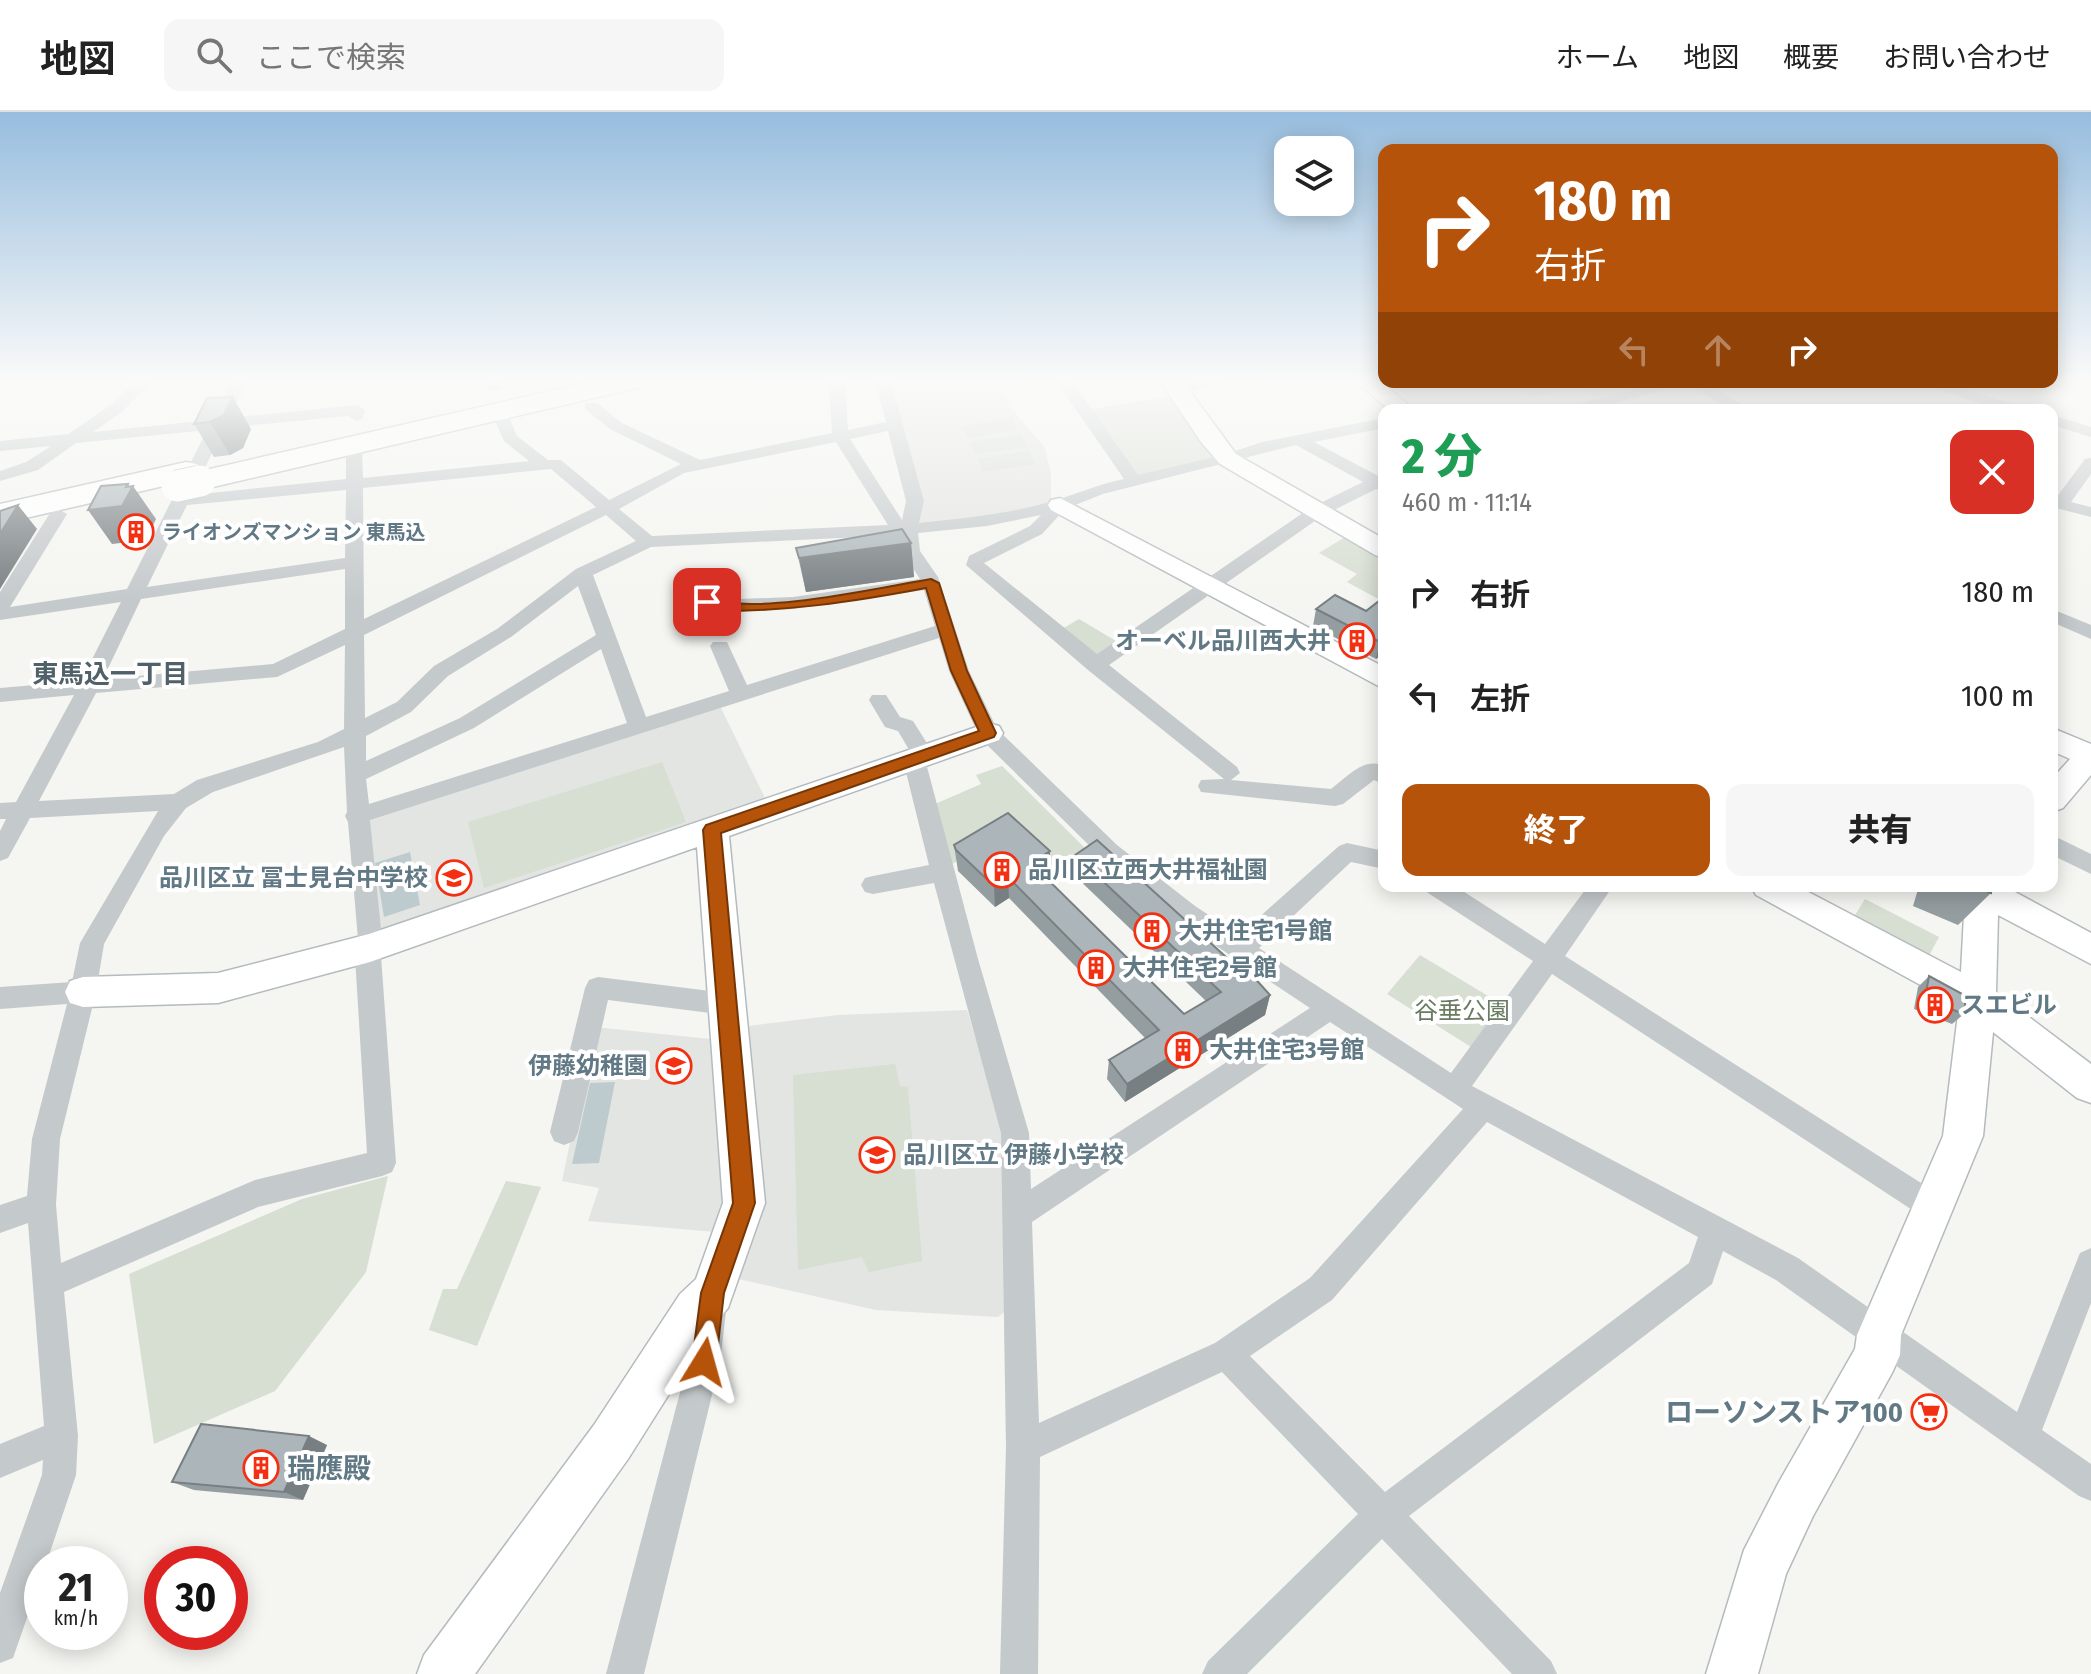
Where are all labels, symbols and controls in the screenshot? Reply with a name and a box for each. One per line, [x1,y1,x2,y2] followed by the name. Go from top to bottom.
[164,19,724,91] search box
[192,33,236,77] icon: search
[40,36,116,82] text: 地図
[256,40,406,76] text: ここで検索
[1556,41,1639,74] text: ホーム
[1683,41,1739,74] text: 地図
[1783,41,1839,74] text: 概要
[1883,41,2051,74] text: お問い合わせ
[1274,136,1354,216] map controls
[1274,136,1354,216] button: layers
[1534,168,1672,235] text: 180 m
[1402,176,1506,280] icon: right
[1534,244,1606,288] text: 右折
[1612,328,1656,372] icon: left
[1696,328,1740,372] icon: ahead
[1780,328,1824,372] icon: right
[1402,428,1482,486] text: 2 分
[1950,430,2034,514] button: close
[1402,487,1532,518] text: 460 m · 11:14
[117,513,155,551] building icon: ライオンズマンション 東馬込
[162,520,426,544] place label: ライオンズマンション 東馬込
[673,568,741,636] pin
[1402,570,1446,614] icon: right
[1962,574,2034,610] text: 180 m
[1470,577,1530,613] text: 右折
[685,580,729,624] icon: arrive
[1338,622,1376,660] building icon: オーベル品川西大井
[1115,627,1331,655] place label: オーベル品川西大井
[32,659,188,690] district label: 東馬込一丁目
[1402,674,1446,718] icon: left
[1961,678,2034,714] text: 100 m
[1470,681,1530,717] text: 左折
[1402,784,1710,876] button: 終了
[1726,784,2034,876] button: 共有
[983,851,1021,889] building icon: 品川区立西大井福祉園
[1028,856,1268,884] place label: 品川区立西大井福祉園
[435,859,473,897] school or university icon: 品川区立 冨士見台中学校
[159,864,428,892] place label: 品川区立 冨士見台中学校
[1133,912,1171,950] building icon: 大井住宅1号館
[1178,917,1332,945] place label: 大井住宅1号館
[1077,949,1115,987] building icon: 大井住宅2号館
[1122,954,1277,982] place label: 大井住宅2号館
[1916,986,1954,1024] building icon: スエビル
[1961,991,2057,1019] place label: スエビル
[1414,997,1510,1025] park label: 谷垂公園
[1164,1031,1202,1069] building icon: 大井住宅3号館
[1209,1036,1364,1064] place label: 大井住宅3号館
[655,1047,693,1085] school or university icon: 伊藤幼稚園
[528,1052,648,1080] place label: 伊藤幼稚園
[858,1136,896,1174] school or university icon: 品川区立 伊藤小学校
[903,1141,1124,1169] place label: 品川区立 伊藤小学校
[662,1320,746,1404] position arrow
[1910,1393,1948,1431] supermarket icon: ローソンストア100
[1665,1396,1903,1429] place label: ローソンストア100
[242,1449,280,1487] building icon: 瑞應殿
[287,1452,371,1485] place label: 瑞應殿
[144,1546,248,1650] speed limit sign: 30
[59,1564,93,1612] text: 21
[54,1606,98,1630] text: km/h

